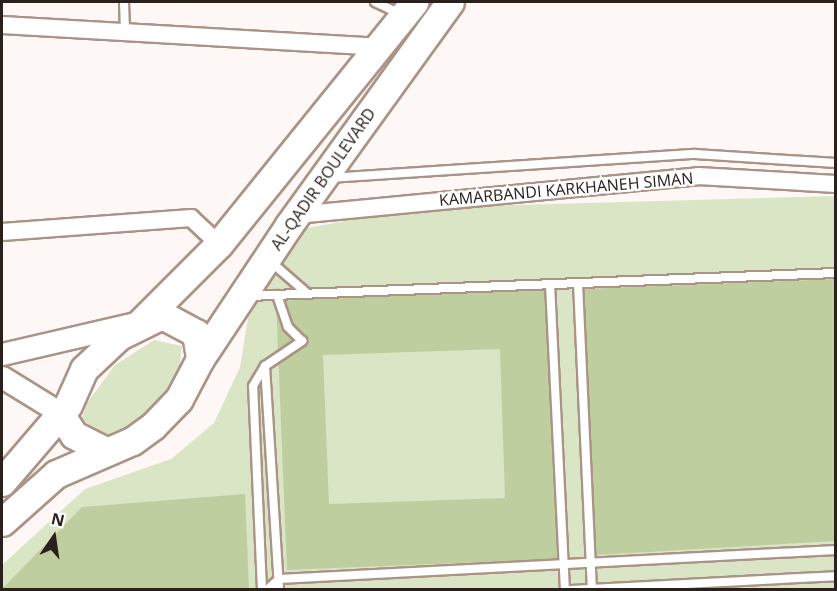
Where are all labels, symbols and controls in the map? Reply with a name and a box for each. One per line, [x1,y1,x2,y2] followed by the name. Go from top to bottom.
[267,104,379,254] street label: AL-QADIR BOULEVARD
[438,168,694,210] street label: KAMARBANDI KARKHANEH SIMAN
[24,507,84,567] north arrow
[49,507,67,532] text: N

